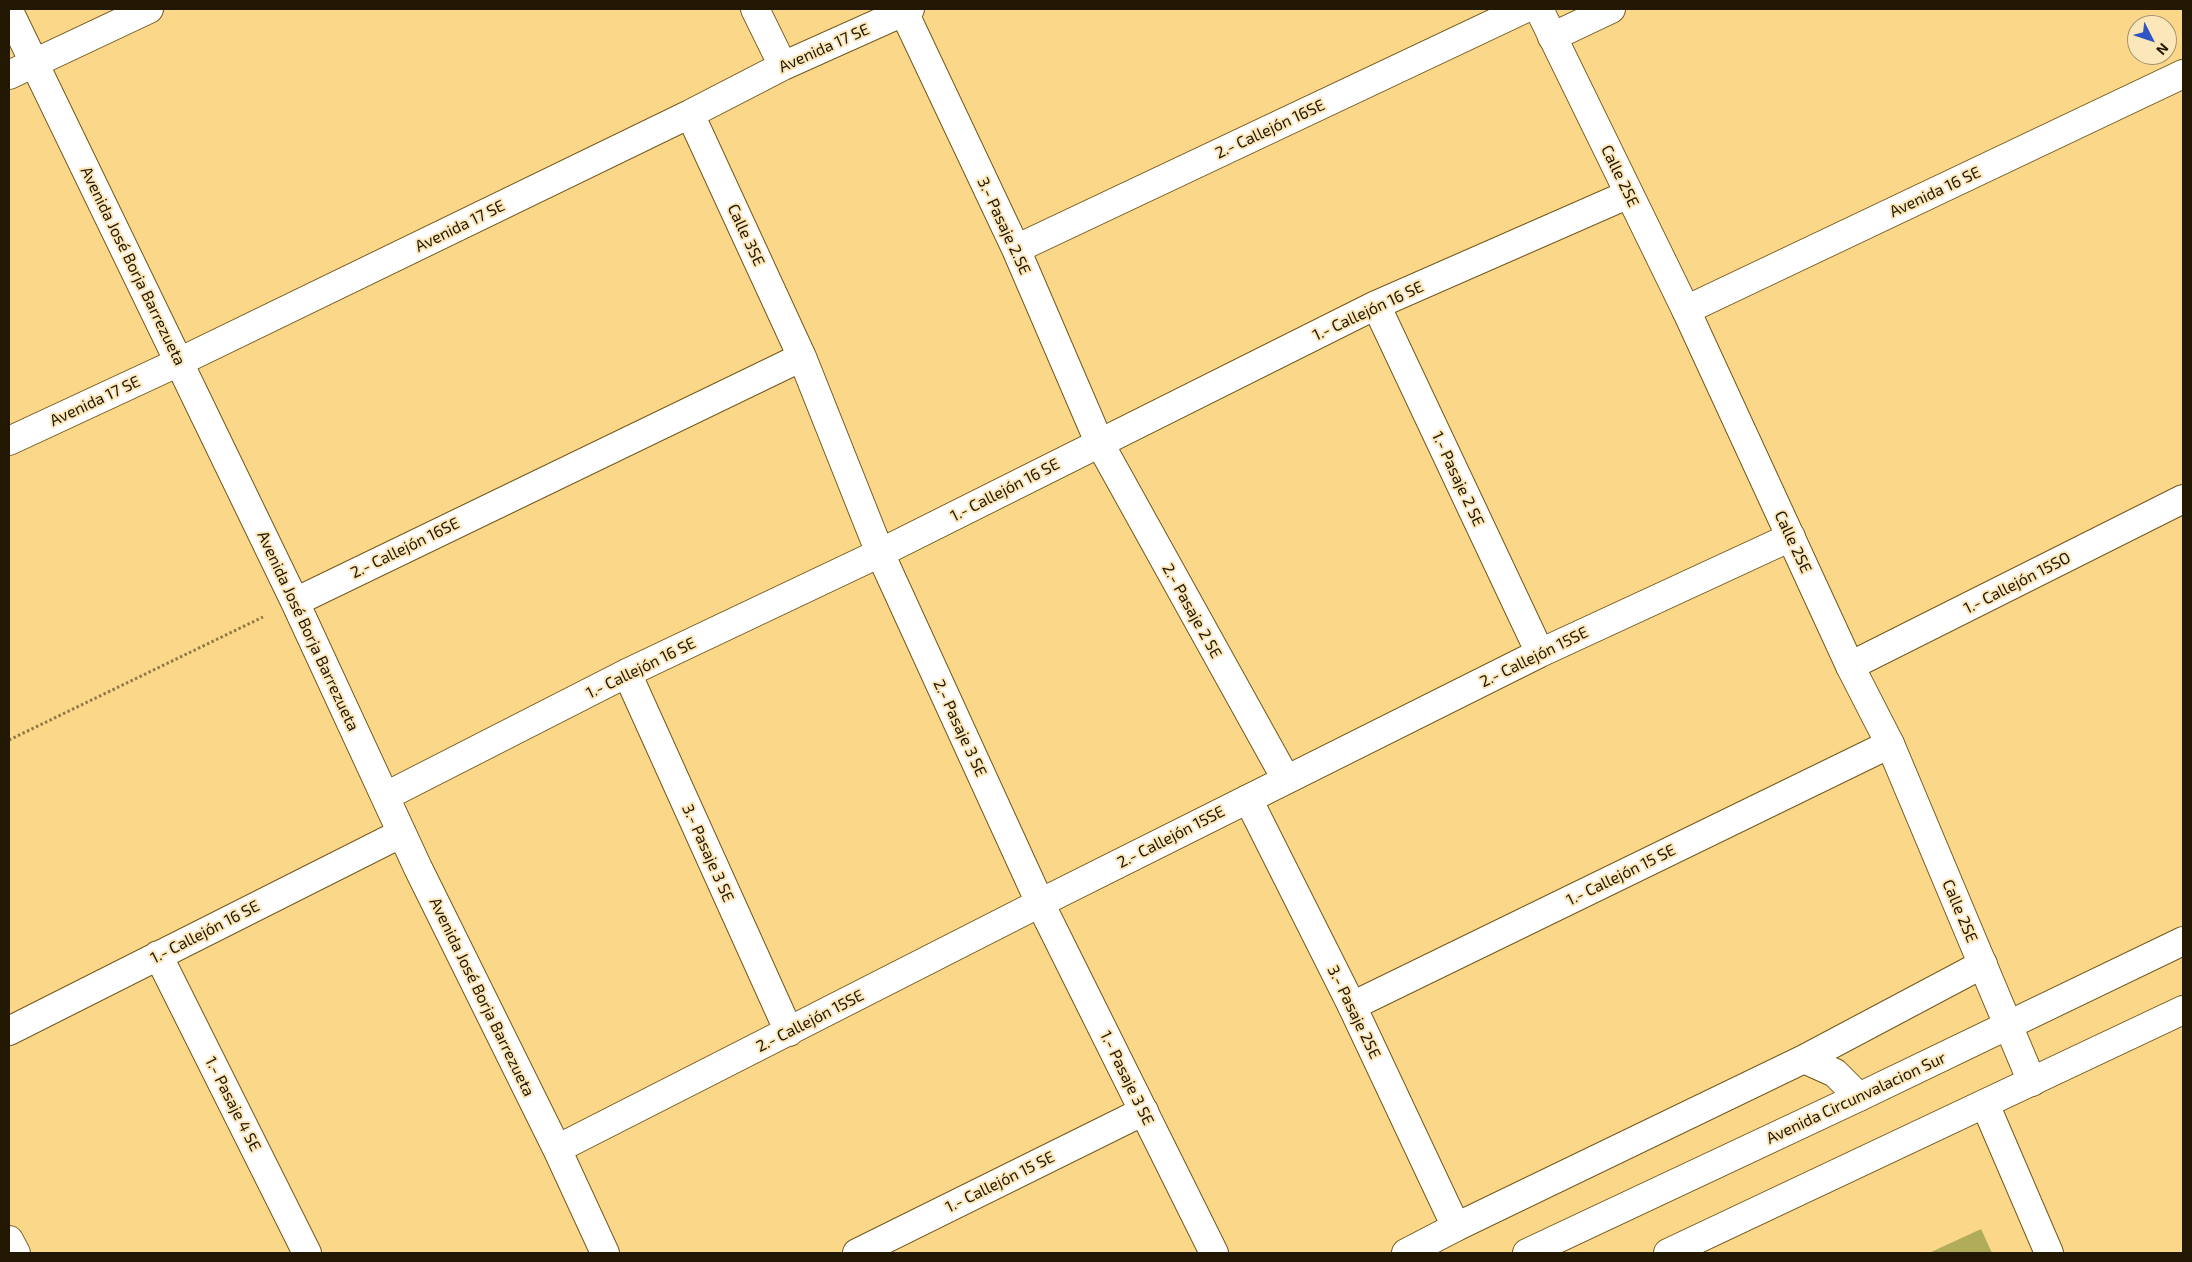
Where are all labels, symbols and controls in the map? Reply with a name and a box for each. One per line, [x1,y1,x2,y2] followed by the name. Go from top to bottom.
[2127,15,2177,65] north arrow
[776,19,872,77] street label: Avenida 17 SE
[2153,40,2173,59] text: N
[1212,95,1328,163] street label: 2.- Callejón 16SE
[1597,142,1643,210] street label: Calle 2SE
[1886,163,1984,221] street label: Avenida 16 SE
[76,164,190,368] street label: Avenida José Borja Barrezueta
[973,174,1035,278] street label: 3.- Pasaje 2.SE
[412,196,508,256] street label: Avenida 17 SE
[723,201,769,269] street label: Calle 3SE
[1310,277,1426,345] street label: 1.- Callejón 16 SE
[47,372,143,430] street label: Avenida 17 SE
[1428,428,1488,530] street label: 1.- Pasaje 2 SE
[947,454,1063,526] street label: 1.- Callejón 16 SE
[1770,508,1816,576] street label: Calle 2SE
[347,513,463,583] street label: 2.- Callejón 16SE
[253,528,363,734] street label: Avenida José Borja Barrezueta
[1960,548,2074,618] street label: 1.- Callejón 15SO
[1158,560,1226,662] street label: 2.- Pasaje 2 SE
[1477,622,1591,692] street label: 2.- Callejón 15SE
[583,633,699,703] street label: 1.- Callejón 16 SE
[929,676,991,780] street label: 2.- Pasaje 3 SE
[678,801,738,905] street label: 3.- Pasaje 3 SE
[1114,802,1228,872] street label: 2.- Callejón 15SE
[1563,840,1679,910] street label: 1.- Callejón 15 SE
[1938,877,1982,945] street label: Calle 2SE
[425,895,539,1099] street label: Avenida José Borja Barrezueta
[147,896,263,968] street label: 1.- Callejón 16 SE
[1323,962,1385,1062] street label: 3.- Pasaje 2SE
[753,986,867,1056] street label: 2.- Callejón 15SE
[1096,1028,1158,1128] street label: 1.- Pasaje 3 SE
[1763,1048,1949,1148] street label: Avenida Circunvalacion Sur
[201,1054,265,1154] street label: 1.- Pasaje 4 SE
[942,1147,1058,1217] street label: 1.- Callejón 15 SE

